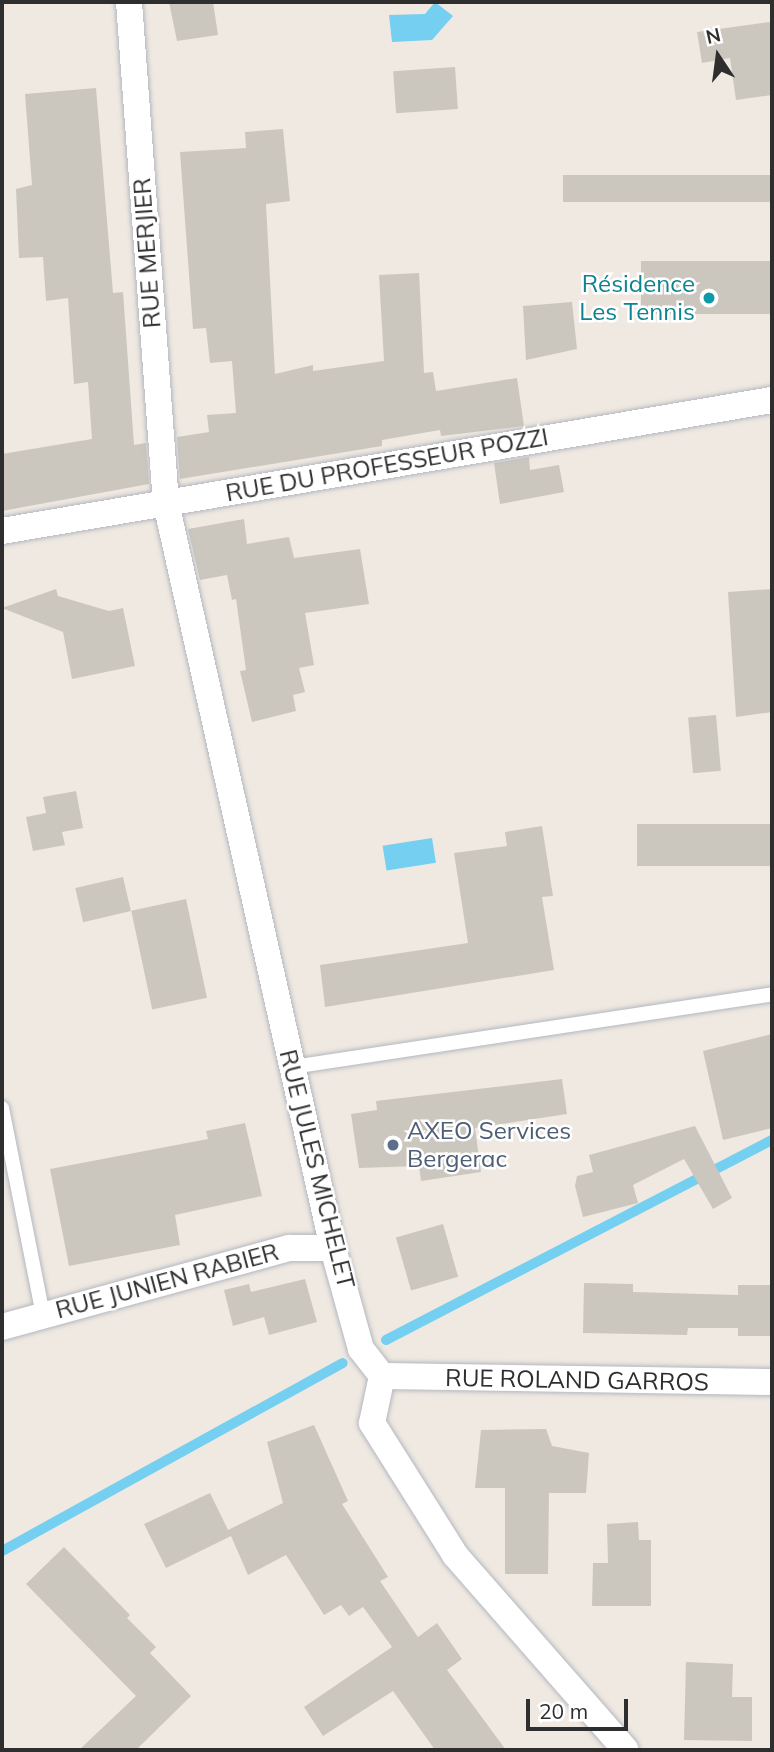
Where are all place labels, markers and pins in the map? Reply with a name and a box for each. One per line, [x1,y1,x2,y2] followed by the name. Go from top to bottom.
[579,270,695,326] place label: Résidence Les Tennis
[701,290,717,306] marker: Résidence Les Tennis
[407,1117,571,1173] place label: AXEO Services Bergerac
[385,1137,401,1153] marker: AXEO Services Bergerac

